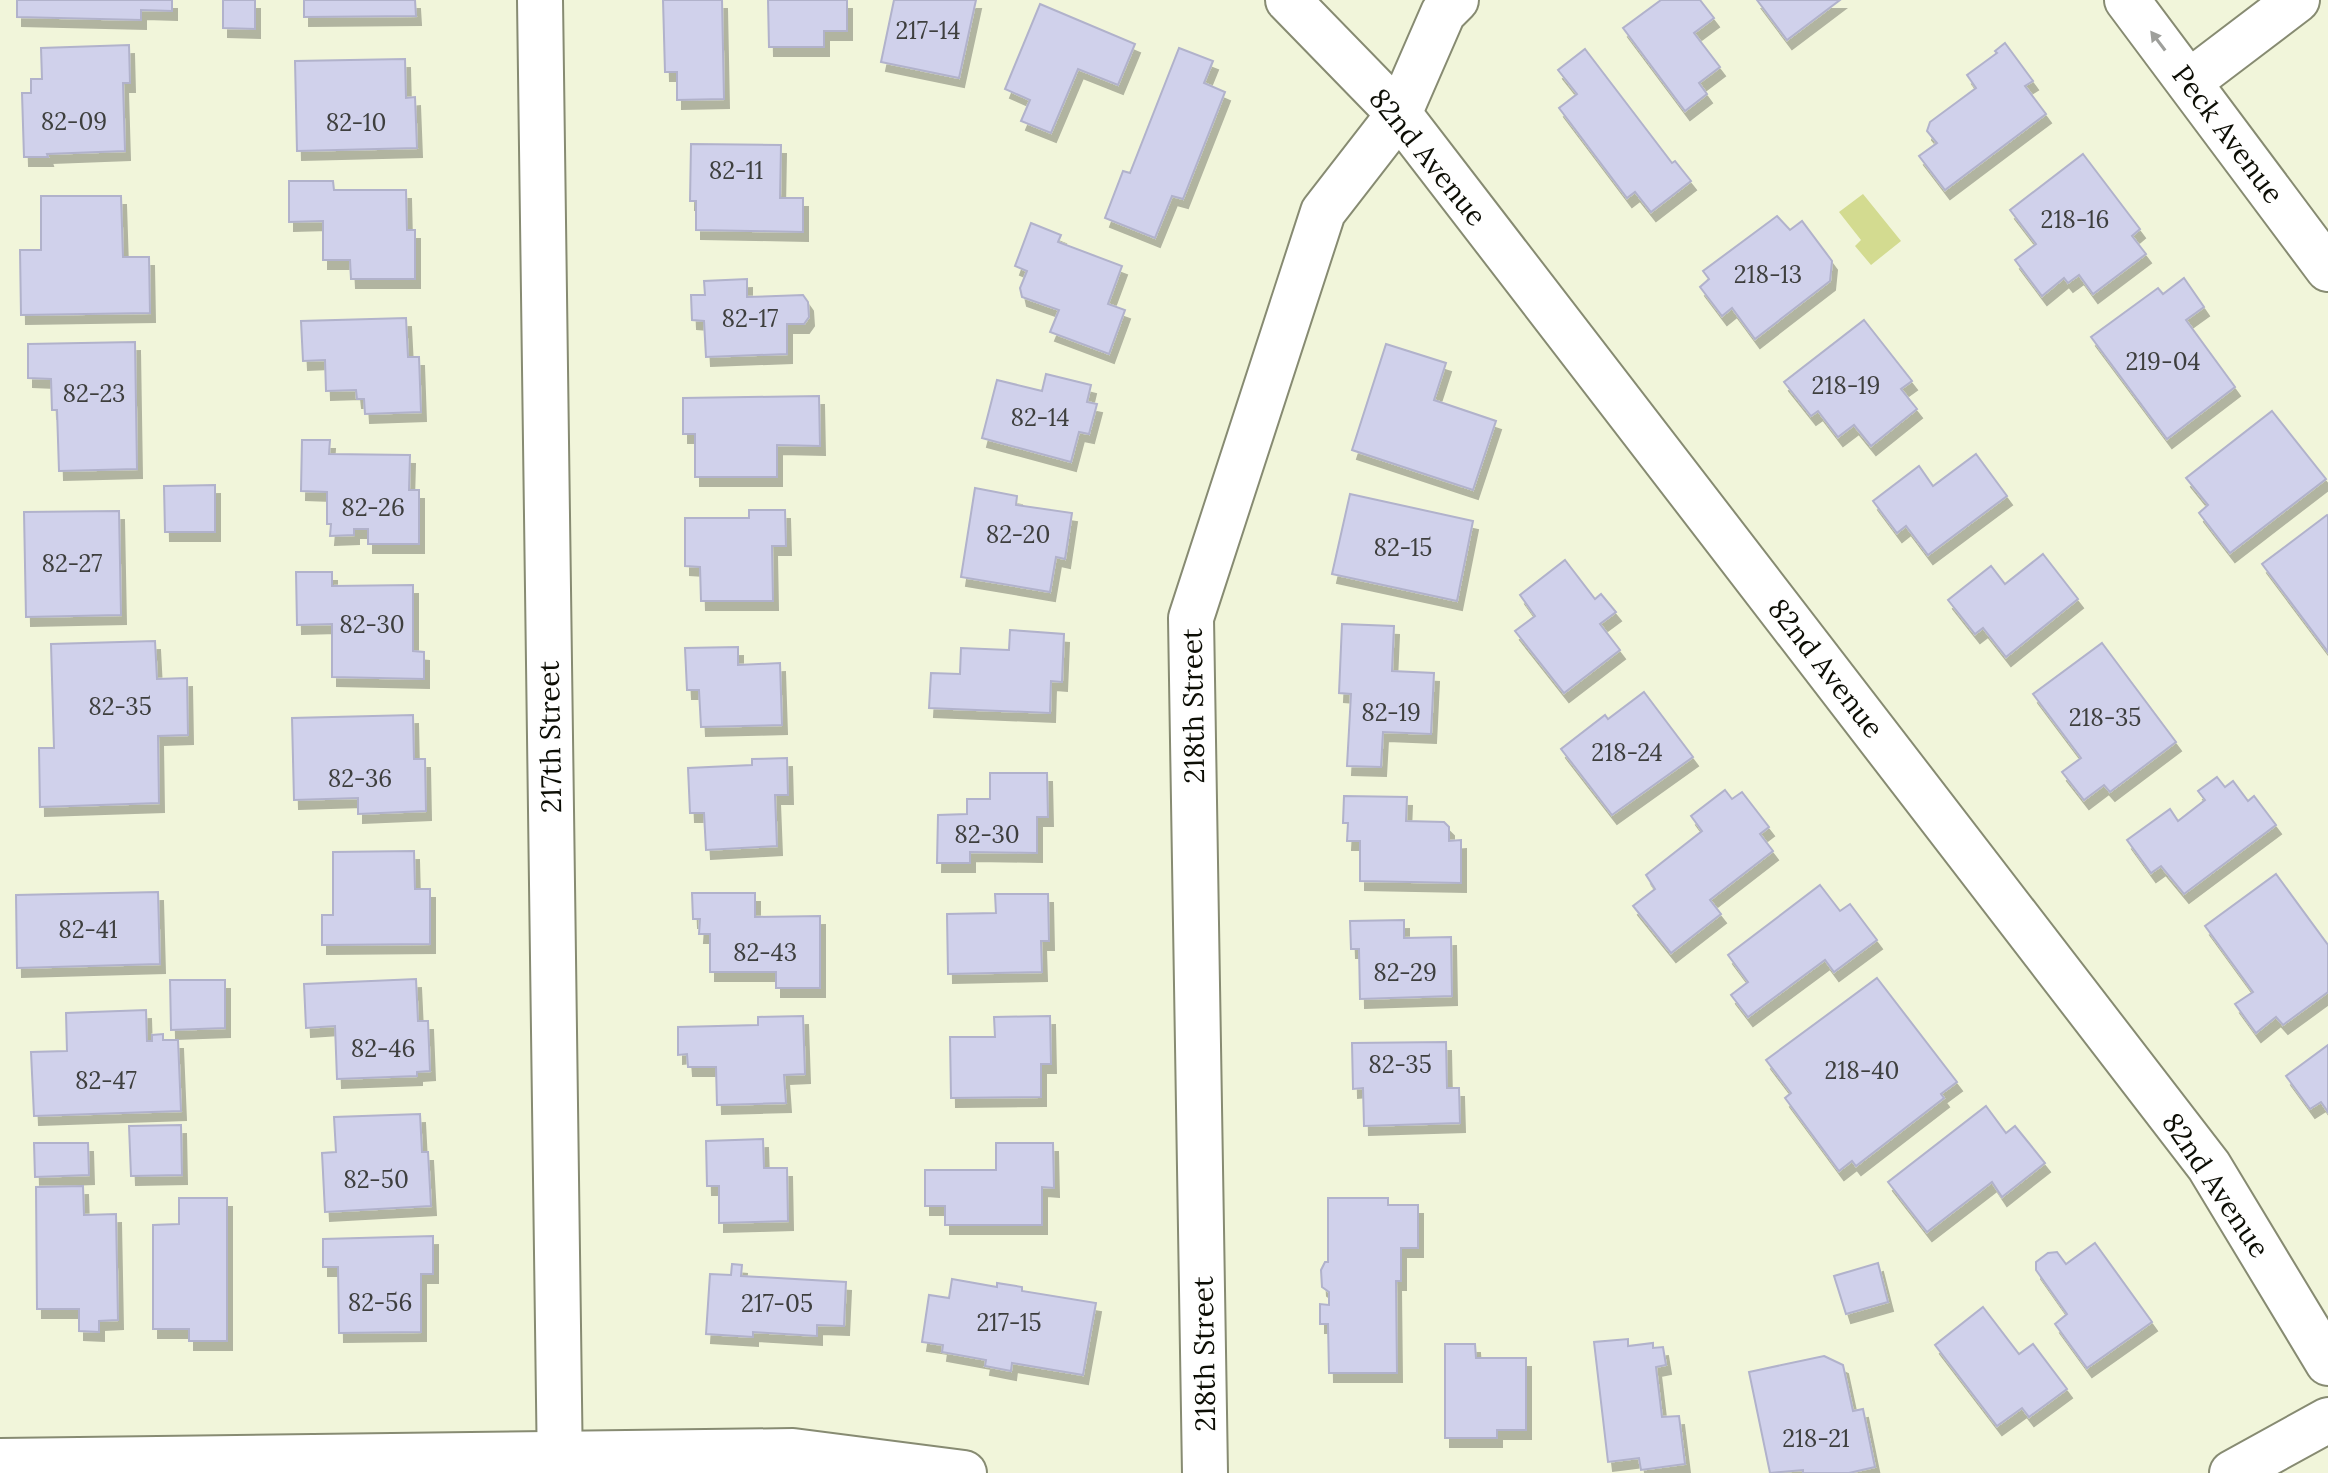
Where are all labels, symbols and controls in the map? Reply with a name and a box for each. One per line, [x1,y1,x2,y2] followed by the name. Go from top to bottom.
[895,15,961,46] house number: 217-14
[2150,30,2166,52] one-way arrow
[2164,58,2292,210] street label: Peck Avenue
[1361,81,1495,233] street label: 82nd Avenue
[41,106,107,137] house number: 82-09
[326,107,386,138] house number: 82-10
[709,155,763,186] house number: 82-11
[2041,204,2109,235] house number: 218-16
[1734,259,1802,290] house number: 218-13
[722,303,778,334] house number: 82-17
[2125,346,2201,377] house number: 219-04
[1812,370,1880,401] house number: 218-19
[63,378,125,409] house number: 82-23
[1011,402,1069,433] house number: 82-14
[341,492,405,523] house number: 82-26
[986,519,1050,550] house number: 82-20
[1374,532,1432,563] house number: 82-15
[42,548,102,579] house number: 82-27
[1760,591,1892,745] street label: 82nd Avenue
[339,609,405,640] house number: 82-30
[1174,628,1212,784] street label: 218th Street
[531,660,569,814] street label: 217th Street
[88,691,152,722] house number: 82-35
[1361,697,1421,728] house number: 82-19
[2069,702,2141,733] house number: 218-35
[1591,737,1663,768] house number: 218-24
[328,763,392,794] house number: 82-36
[954,819,1020,850] house number: 82-30
[58,914,118,945] house number: 82-41
[733,937,797,968] house number: 82-43
[1373,957,1437,988] house number: 82-29
[351,1033,415,1064] house number: 82-46
[1368,1049,1432,1080] house number: 82-35
[1825,1055,1899,1086] house number: 218-40
[75,1065,137,1096] house number: 82-47
[2154,1106,2278,1264] street label: 82nd Avenue
[343,1164,409,1195] house number: 82-50
[1185,1276,1223,1432] street label: 218th Street
[348,1287,412,1318] house number: 82-56
[741,1288,813,1319] house number: 217-05
[976,1307,1042,1338] house number: 217-15
[1782,1423,1850,1454] house number: 218-21

